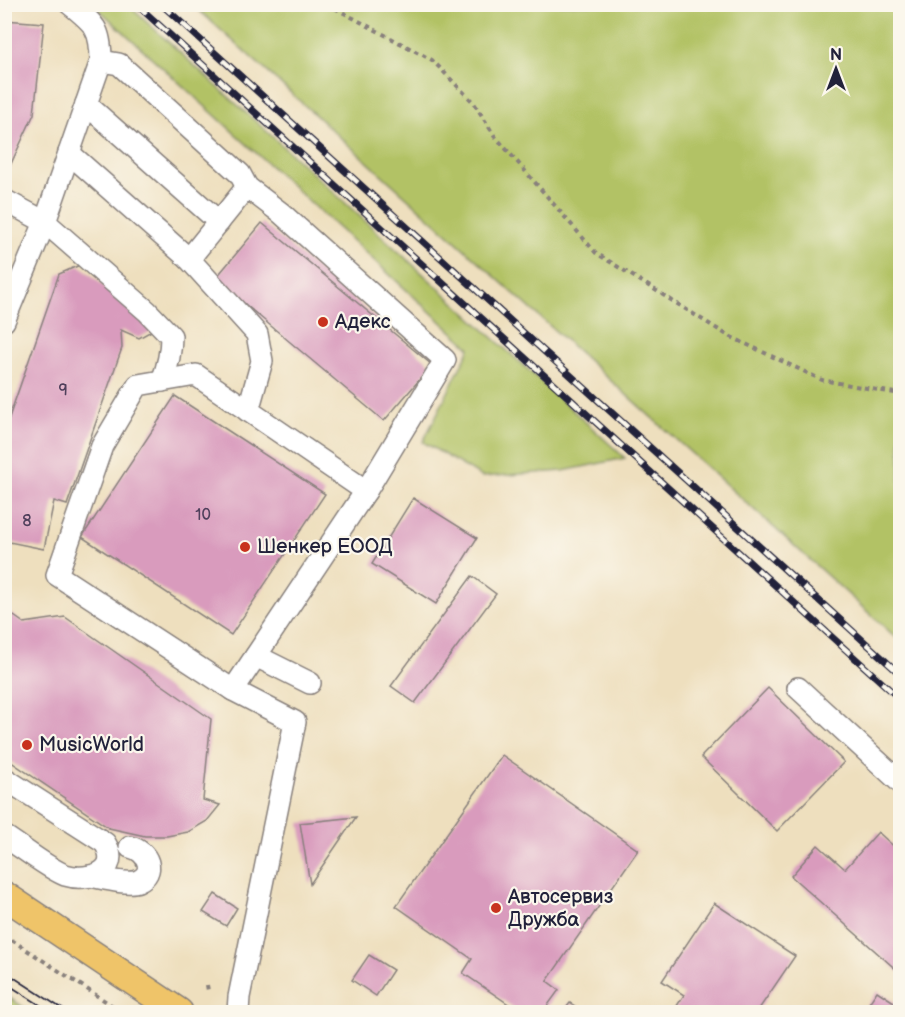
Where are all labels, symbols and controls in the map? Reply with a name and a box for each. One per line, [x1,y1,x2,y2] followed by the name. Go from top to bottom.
[806,39,866,99] north arrow
[830,46,842,65] text: N
[334,310,391,334] place label: Адекс
[316,315,330,329] marker: Адекс
[58,381,68,400] house number: 9
[195,506,211,525] house number: 10
[22,512,32,531] house number: 8
[257,535,393,559] place label: Шенкер ЕООД
[238,540,252,554] marker: Шенкер ЕООД
[39,733,144,757] place label: MusicWorld
[20,738,34,752] marker: MusicWorld
[507,885,613,932] place label: Автосервиз Дружба
[489,901,503,915] marker: Автосервиз Дружба

